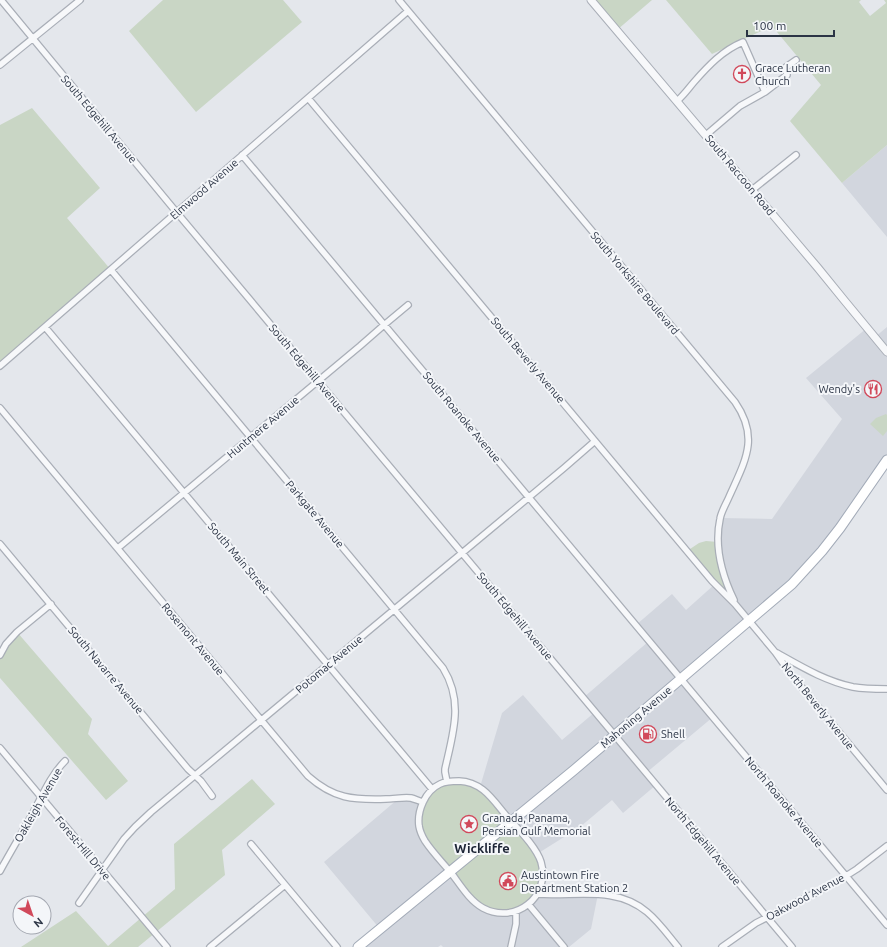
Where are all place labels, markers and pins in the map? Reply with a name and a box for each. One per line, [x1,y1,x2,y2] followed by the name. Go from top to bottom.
[755,62,830,87] place label: Grace Lutheran Church
[732,64,752,84] church icon: Grace Lutheran Church
[863,379,883,399] restaurant icon: Wendy's
[818,383,860,395] place label: Wendy's
[638,724,658,744] fuel station icon: Shell
[661,728,685,740] place label: Shell
[482,812,591,837] place label: Granada, Panama, Persian Gulf Memorial
[459,814,479,834] place icon: Granada, Panama, Persian Gulf Memorial
[521,869,628,894] place label: Austintown Fire Department Station 2
[498,871,518,891] public building icon: Austintown Fire Department Station 2

